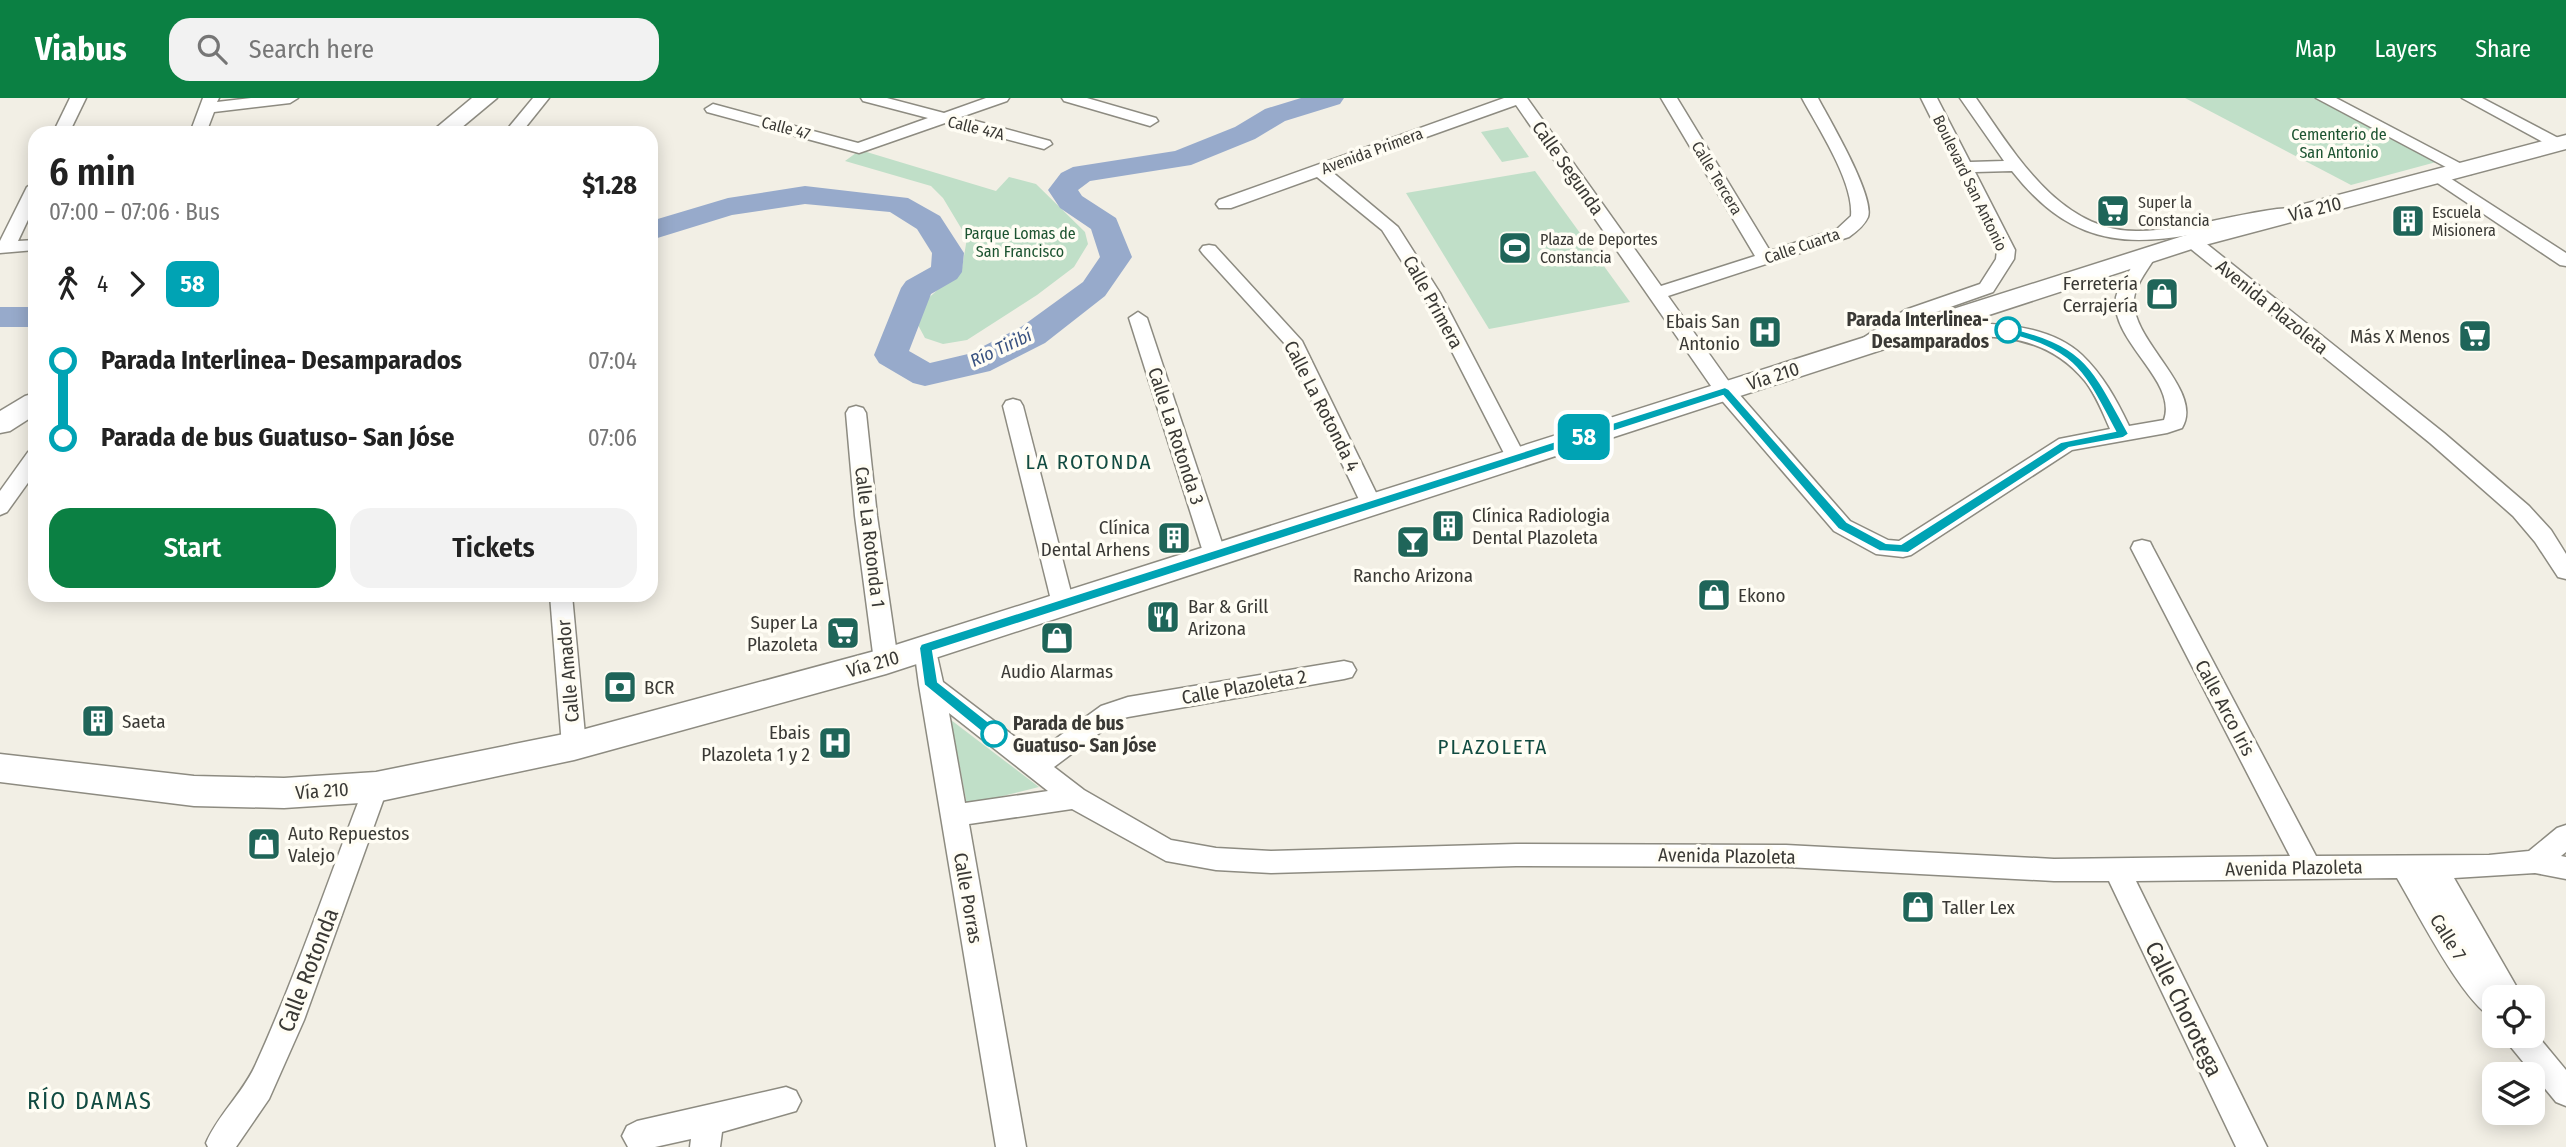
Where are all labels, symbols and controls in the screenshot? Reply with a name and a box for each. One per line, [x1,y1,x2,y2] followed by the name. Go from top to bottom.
[169,18,659,81] search box
[35,29,127,69] text: Viabus
[193,30,231,68] icon: search
[249,34,374,65] text: Search here
[2295,35,2337,63] text: Map
[2375,35,2437,63] text: Layers
[2475,35,2531,63] text: Share
[760,112,813,144] street label: Calle 47
[946,112,1007,144] street label: Calle 47A
[1929,112,2011,254] street label: Boulevard San Antonio
[1527,117,1609,219] street label: Calle Segunda
[1319,124,1426,178] street label: Avenida Primera
[2291,125,2387,162] park label: Cementerio de San Antonio
[1688,138,1747,218] street label: Calle Tercera
[49,149,136,195] text: 6 min
[582,170,637,201] text: $1.28
[2286,191,2344,227] street label: Vía 210
[2094,192,2132,230] supermarket icon: Super la Constancia
[2138,193,2210,230] place label: Super la Constancia
[49,198,220,226] text: 07:00 – 07:06 · Bus
[2389,202,2427,240] building icon: Escuela Misionera
[2432,203,2496,240] place label: Escuela Misionera
[964,224,1076,261] park label: Parque Lomas de San Francisco
[1762,224,1842,268] street label: Calle Cuarta
[1496,229,1534,267] sports icon: Plaza de Deportes Constancia
[1540,230,1658,267] place label: Plaza de Deportes Constancia
[1398,252,1468,352] street label: Calle Primera
[2211,255,2333,359] street label: Avenida Plazoleta
[49,265,87,303] icon: walk
[118,265,156,303] icon: forward
[97,270,108,298] text: 4
[180,270,205,298] text: 58
[2063,272,2138,317] place label: Ferretería Cerrajería
[2143,275,2181,313] shop icon: Ferretería Cerrajería
[1847,308,1990,353] place label: Parada Interlinea- Desamparados
[1666,310,1740,355] place label: Ebais San Antonio
[1746,313,1784,351] hospital icon: Ebais San Antonio
[1995,317,2021,343] marker: Parada Interlinea- Desamparados
[2456,317,2494,355] supermarket icon: Más X Menos
[967,324,1037,372] water label: Río Tiribí
[2350,325,2450,348] place label: Más X Menos
[1279,337,1365,475] street label: Calle La Rotonda 4
[101,345,462,376] text: Parada Interlinea- Desamparados
[588,347,637,375] text: 07:04
[1744,357,1802,395] street label: Vía 210
[1143,364,1209,508] street label: Calle La Rotonda 3
[1552,414,1616,460] line badge: 58
[101,422,454,453] text: Parada de bus Guatuso- San Jóse
[1572,423,1596,451] text: 58
[588,424,637,452] text: 07:06
[1026,449,1152,475] district label: LA ROTONDA
[850,465,890,609] street label: Calle La Rotonda 1
[1472,504,1610,549] place label: Clínica Radiologia Dental Plazoleta
[1429,507,1467,545] building icon: Clínica Radiologia Dental Plazoleta
[49,508,336,588] button: Start
[350,508,637,588] button: Tickets
[1041,516,1150,561] place label: Clínica Dental Arhens
[1155,519,1193,557] building icon: Clínica Dental Arhens
[1394,523,1432,561] bar icon: Rancho Arizona
[1353,564,1473,587] place label: Rancho Arizona
[1695,576,1733,614] shop icon: Ekono
[1738,584,1786,607] place label: Ekono
[1188,595,1268,640] place label: Bar & Grill Arizona
[1144,598,1182,636] restaurant icon: Bar & Grill Arizona
[747,611,818,656] place label: Super La Plazoleta
[824,614,862,652] supermarket icon: Super La Plazoleta
[552,618,584,723] street label: Calle Amador
[1038,619,1076,657] shop icon: Audio Alarmas
[844,646,902,682] street label: Vía 210
[2190,656,2260,760] street label: Calle Arco Iris
[1001,660,1113,683] place label: Audio Alarmas
[1180,665,1308,709] street label: Calle Plazoleta 2
[601,668,639,706] bank icon: BCR
[644,676,674,699] place label: BCR
[79,702,117,740] building icon: Saeta
[122,710,166,733] place label: Saeta
[1013,712,1157,757] place label: Parada de bus Guatuso- San Jóse
[701,721,810,766] place label: Ebais Plazoleta 1 y 2
[981,721,1007,747] marker: Parada de bus Guatuso- San Jóse
[816,724,854,762] hospital icon: Ebais Plazoleta 1 y 2
[1438,734,1548,760] district label: PLAZOLETA
[294,778,350,804] street label: Vía 210
[288,822,409,867] place label: Auto Repuestos Valejo
[245,825,283,863] shop icon: Auto Repuestos Valejo
[1658,843,1796,869] street label: Avenida Plazoleta
[949,851,987,945] street label: Calle Porras
[2225,855,2363,881] street label: Avenida Plazoleta
[1899,888,1937,926] shop icon: Taller Lex
[1942,896,2016,919] place label: Taller Lex
[272,904,344,1036] street label: Calle Rotonda
[2425,910,2471,965] street label: Calle 7
[2139,937,2229,1081] street label: Calle Chorotega
[2482,985,2545,1125] map controls
[2482,985,2545,1048] button: locate
[2482,1062,2545,1125] button: layers
[27,1086,153,1115] district label: RÍO DAMAS

